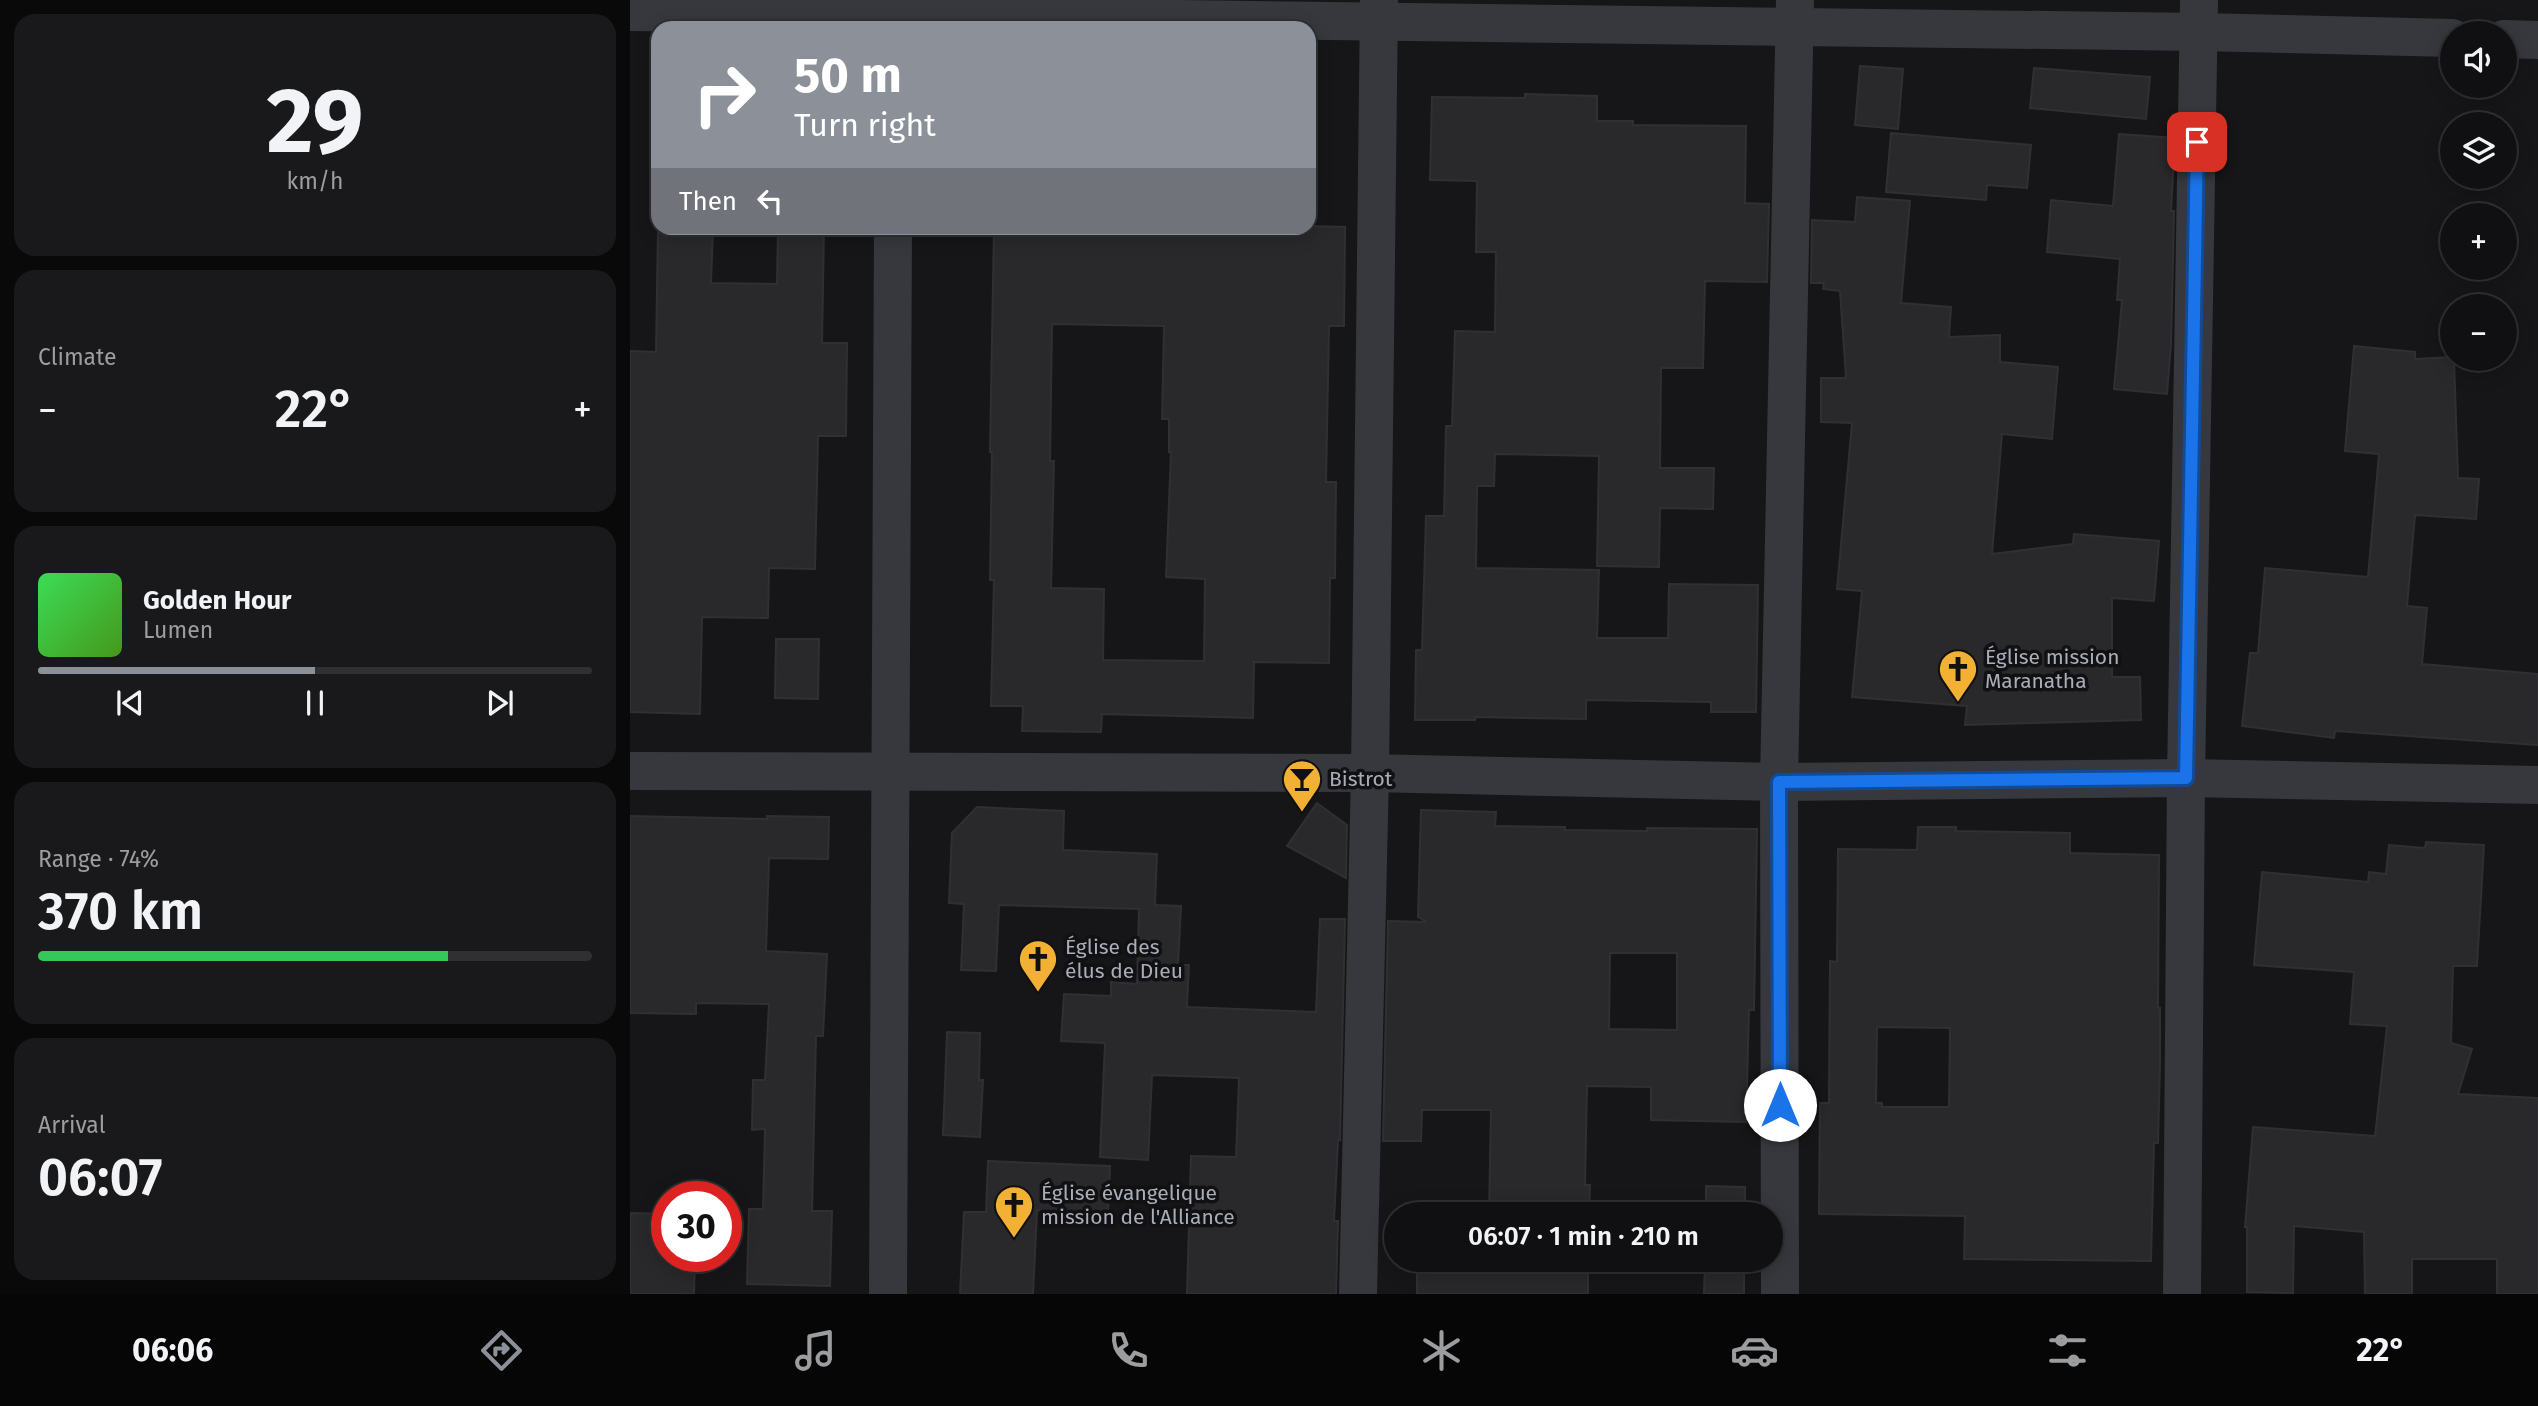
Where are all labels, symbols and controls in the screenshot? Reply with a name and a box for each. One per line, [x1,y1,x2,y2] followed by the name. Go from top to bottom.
[2440,21,2517,371] map controls
[2440,21,2517,98] button: sound
[794,46,902,105] text: 50 m
[679,49,770,140] icon: right
[266,67,364,176] text: 29
[794,106,936,144] text: Turn right
[2167,112,2227,172] pin
[2440,112,2517,189] button: layers
[2178,123,2216,161] icon: arrive
[287,167,343,195] text: km/h
[751,182,789,220] icon: left
[679,186,737,217] text: Then
[2440,203,2517,280] button: +
[2440,294,2517,371] button: −
[38,343,117,371] text: Climate
[275,378,355,441] text: 22°
[38,387,57,433] text: −
[573,387,592,433] text: +
[143,585,291,616] text: Golden Hour
[143,616,213,644] text: Lumen
[1985,644,2119,694] place label: Église mission Maranatha
[1937,648,1979,703] church icon: Église mission Maranatha
[111,684,149,722] icon: previous
[296,684,334,722] icon: pause
[481,684,519,722] icon: next
[1281,758,1323,813] bar icon: Bistrot
[1329,766,1393,792] place label: Bistrot
[38,845,159,873] text: Range · 74%
[38,880,203,943] text: 370 km
[1065,934,1183,984] place label: Église des élus de Dieu
[1017,938,1059,993] church icon: Église des élus de Dieu
[1743,1068,1817,1142] position arrow
[38,1111,105,1139] text: Arrival
[38,1146,163,1209] text: 06:07
[1041,1180,1235,1230] place label: Église évangelique mission de l'Alliance
[651,1181,742,1272] speed limit sign: 30
[993,1184,1035,1239] church icon: Église évangelique mission de l'Alliance
[1468,1221,1699,1252] text: 06:07 · 1 min · 210 m
[477,1326,526,1375] icon: directions
[791,1326,840,1375] icon: music
[1104,1326,1153,1375] icon: phone
[1417,1326,1466,1375] icon: climate
[1730,1326,1779,1375] icon: car
[2043,1326,2092,1375] icon: filters
[132,1331,213,1369] text: 06:06
[2356,1331,2406,1369] text: 22°

